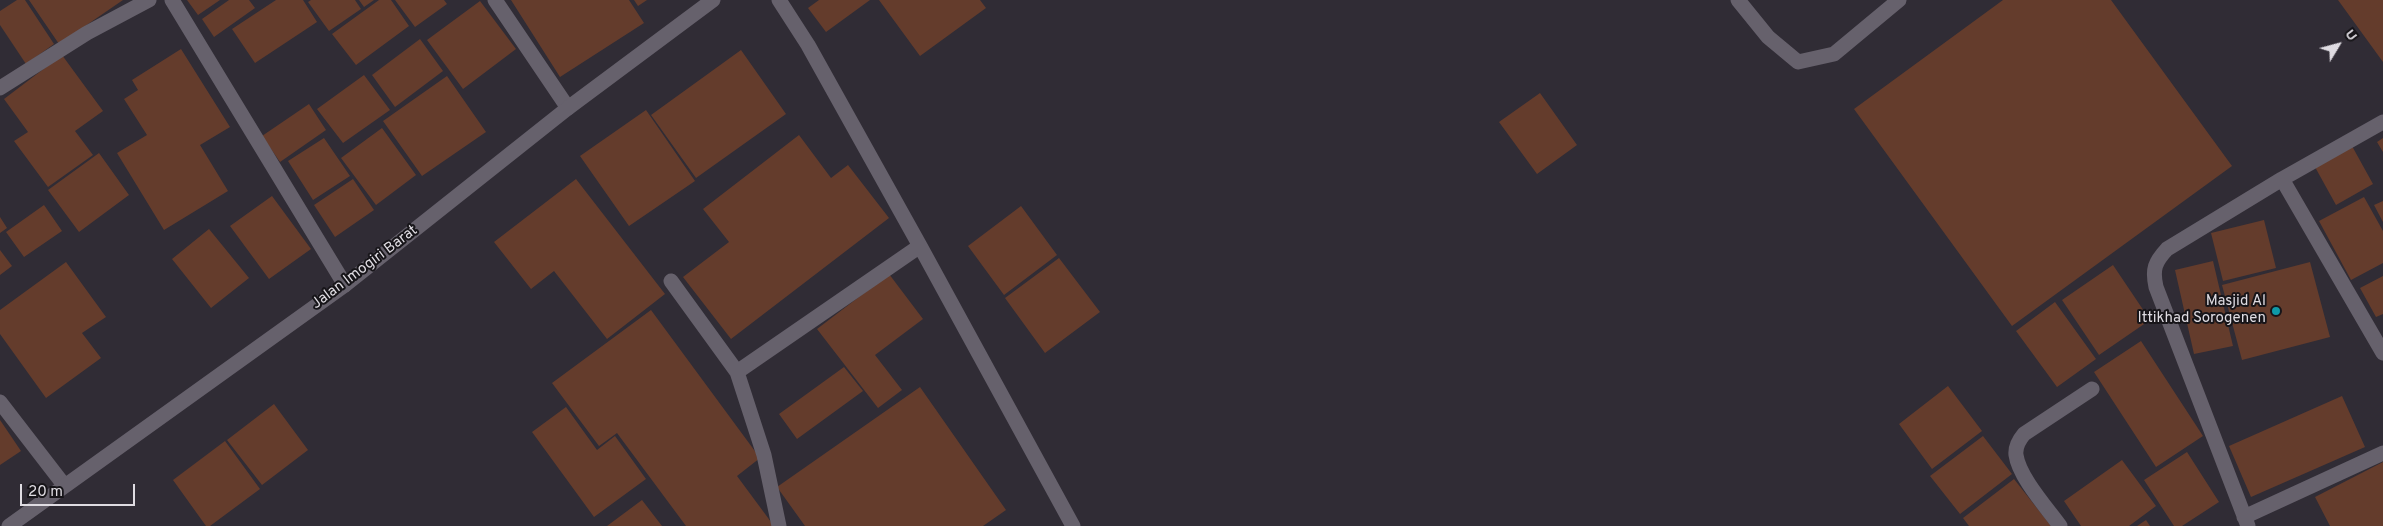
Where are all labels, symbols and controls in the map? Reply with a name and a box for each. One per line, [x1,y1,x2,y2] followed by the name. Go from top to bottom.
[2313,20,2363,70] north arrow
[2341,27,2360,45] text: U
[308,222,422,314] street label: Jalan Imogiri Barat
[2138,293,2266,328] place label: Masjid Al Ittikhad Sorogenen
[2270,305,2282,317] marker: Masjid Al Ittikhad Sorogenen
[22,474,138,506] scale bar
[28,483,63,502] text: 20 m

